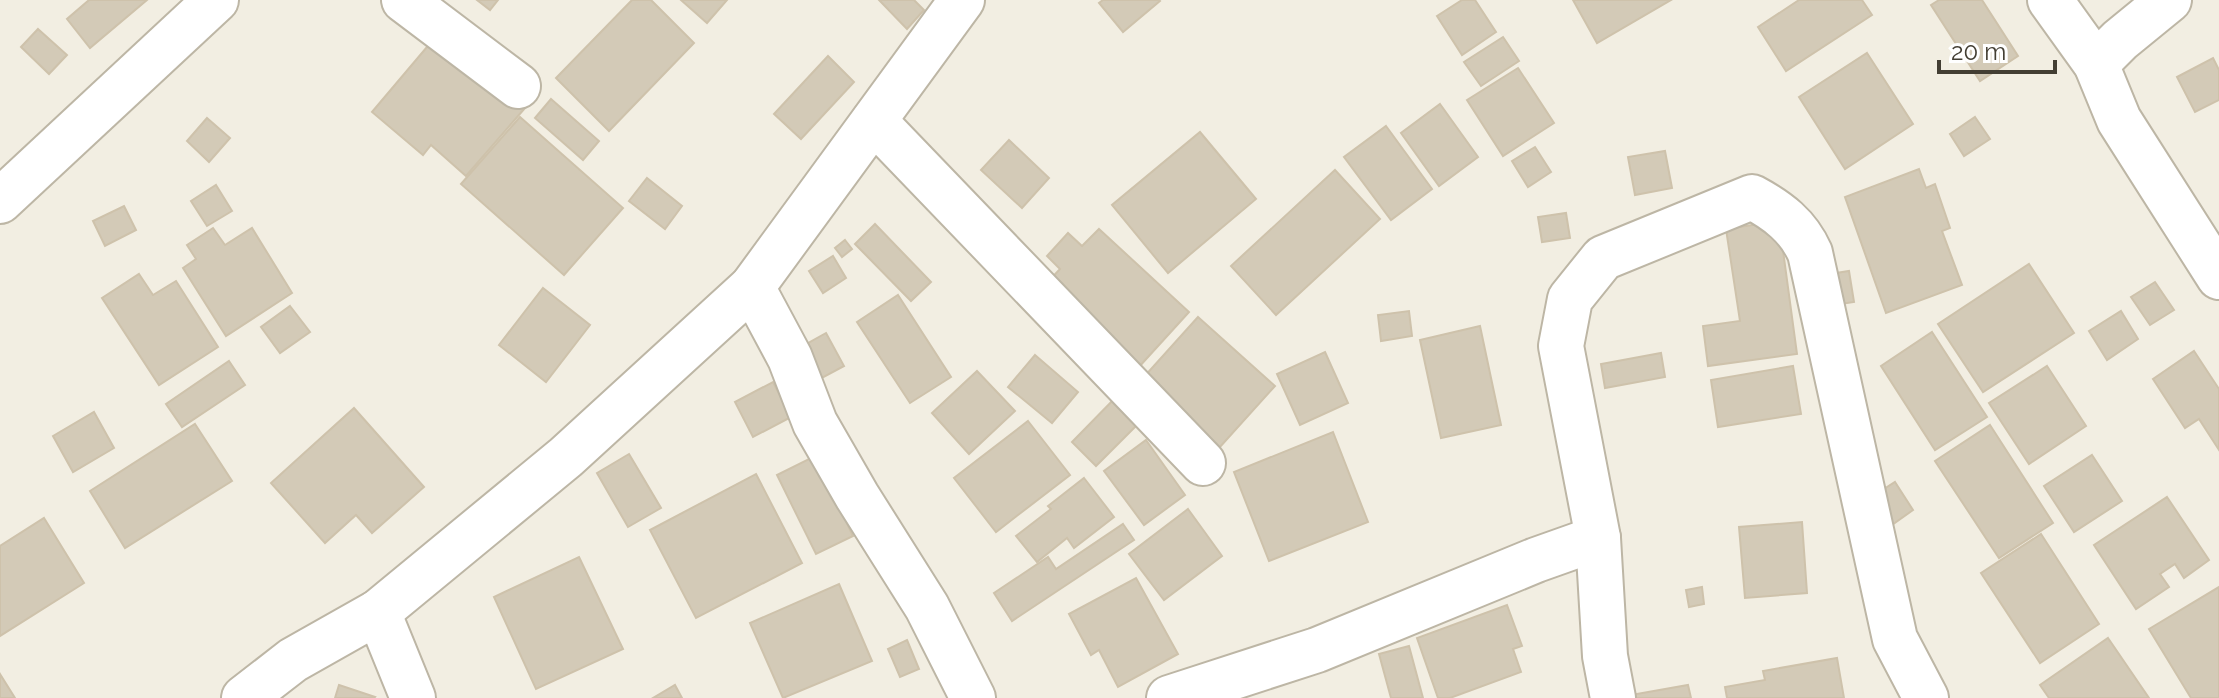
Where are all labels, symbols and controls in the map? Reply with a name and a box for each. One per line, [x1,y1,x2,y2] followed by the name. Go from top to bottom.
[1939,24,2055,74] scale bar
[1951,37,2006,66] text: 20 m

